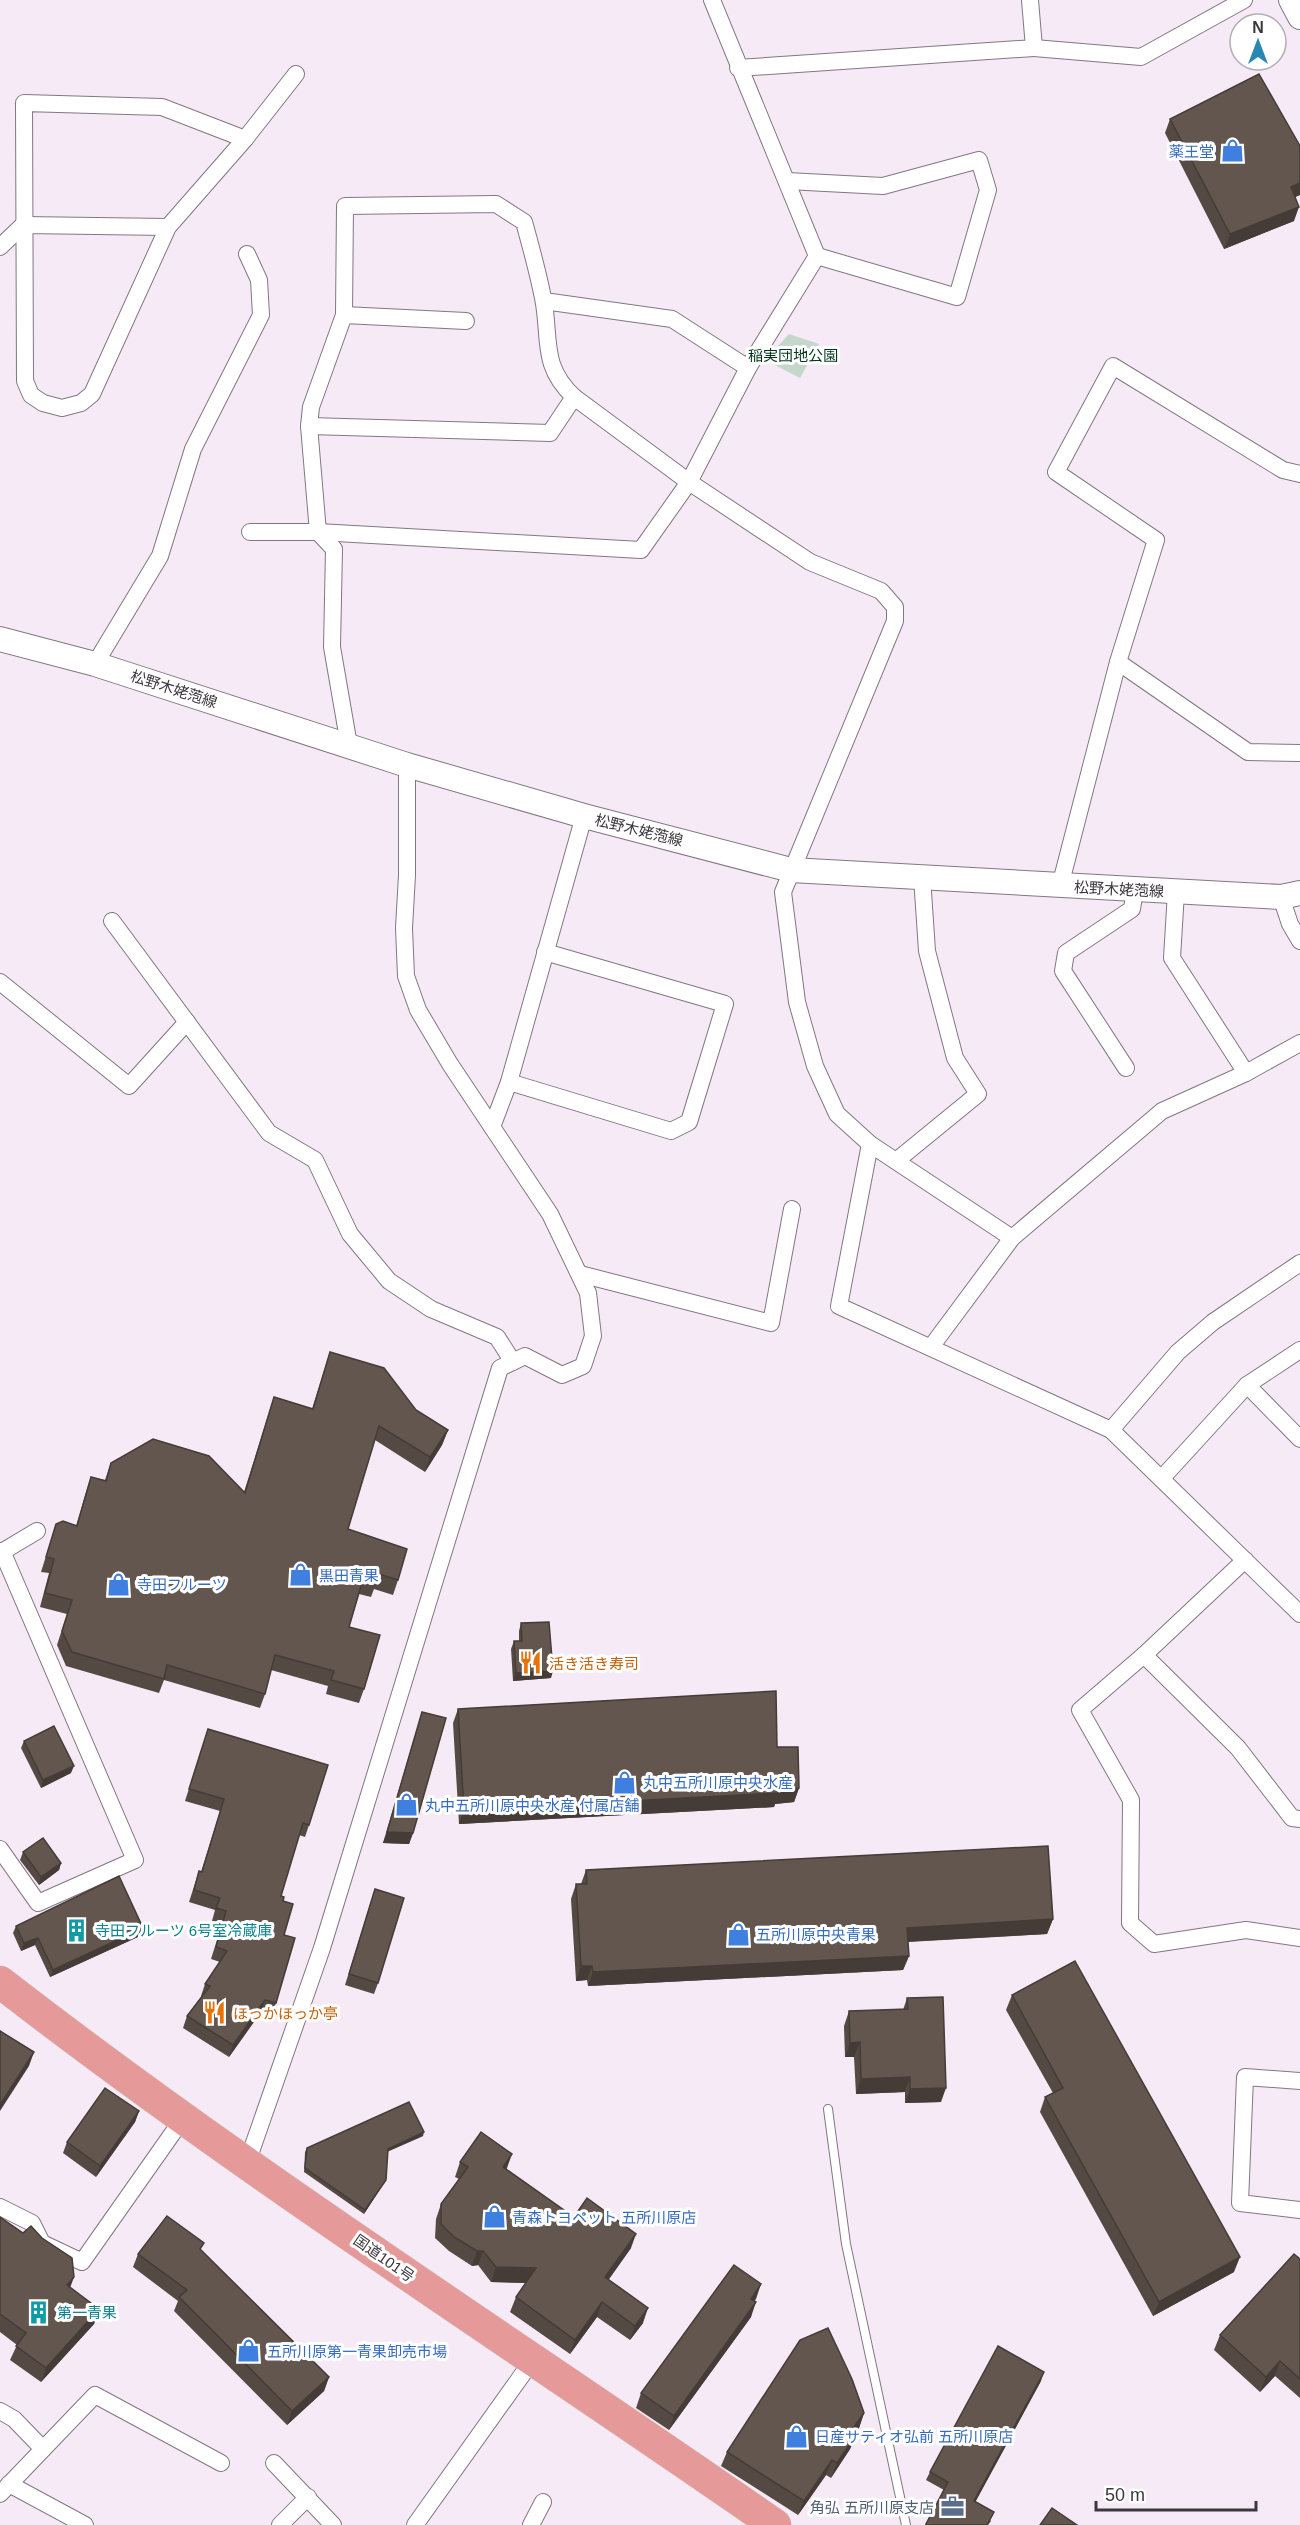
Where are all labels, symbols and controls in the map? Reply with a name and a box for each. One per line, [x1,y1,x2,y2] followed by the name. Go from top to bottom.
[1228,12,1288,72] north arrow
[1252,19,1264,36] text: N
[1219,138,1245,164] shop icon: 薬王堂
[1169,143,1214,160] place label: 薬王堂
[748,347,838,364] park label: 稲実団地公園
[129,667,219,711] street label: 松野木姥萢線
[593,811,685,849] street label: 松野木姥萢線
[1074,878,1164,900] street label: 松野木姥萢線
[288,1562,314,1588] shop icon: 黒田青果
[319,1567,379,1584] place label: 黒田青果
[106,1571,132,1597] shop icon: 寺田フルーツ
[137,1576,227,1593] place label: 寺田フルーツ
[518,1650,544,1676] restaurant icon: 活き活き寿司
[549,1655,639,1672] place label: 活き活き寿司
[612,1769,638,1795] shop icon: 丸中五所川原中央水産
[643,1774,793,1791] place label: 丸中五所川原中央水産
[394,1792,420,1818] shop icon: 丸中五所川原中央水産 付属店舗
[425,1797,639,1814] place label: 丸中五所川原中央水産 付属店舗
[64,1917,90,1943] building icon: 寺田フルーツ 6号室冷蔵庫
[725,1921,751,1947] shop icon: 五所川原中央青果
[95,1922,272,1939] place label: 寺田フルーツ 6号室冷蔵庫
[756,1926,876,1943] place label: 五所川原中央青果
[202,2000,228,2026] restaurant icon: ほっかほっか亭
[233,2005,338,2022] place label: ほっかほっか亭
[481,2204,507,2230] shop icon: 青森トヨペット 五所川原店
[512,2209,696,2226] place label: 青森トヨペット 五所川原店
[350,2231,418,2285] street label: 国道101号
[26,2299,52,2325] building icon: 第一青果
[57,2304,117,2321] place label: 第一青果
[236,2338,262,2364] shop icon: 五所川原第一青果卸売市場
[267,2343,447,2360] place label: 五所川原第一青果卸売市場
[784,2423,810,2449] shop icon: 日産サティオ弘前 五所川原店
[815,2428,1013,2445] place label: 日産サティオ弘前 五所川原店
[1096,2474,1256,2512] scale bar
[1105,2485,1145,2505] text: 50 m
[939,2494,965,2520] office icon: 角弘 五所川原支店
[810,2499,934,2516] place label: 角弘 五所川原支店

